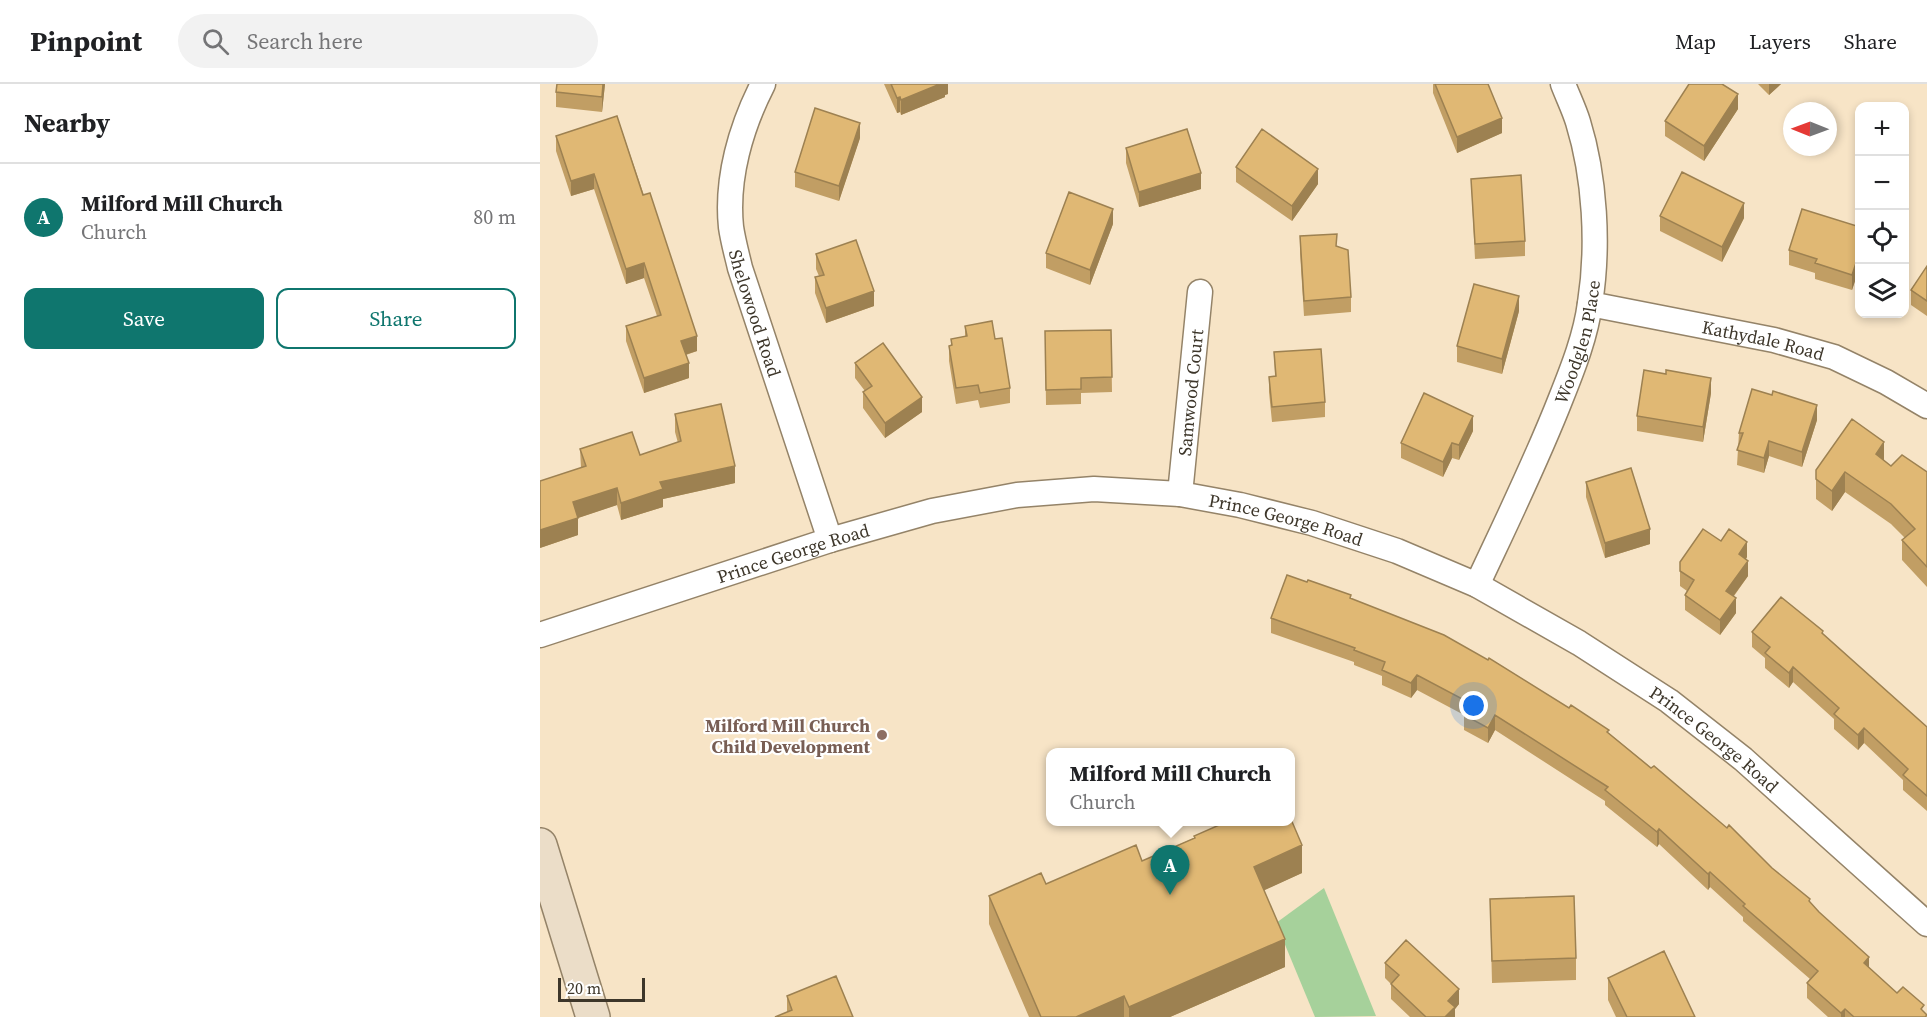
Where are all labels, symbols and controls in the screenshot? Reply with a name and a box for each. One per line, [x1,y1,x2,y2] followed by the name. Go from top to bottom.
[178,14,598,68] search box
[30,22,142,60] text: Pinpoint
[199,25,232,58] icon: search
[247,26,363,56] text: Search here
[1675,27,1716,56] text: Map
[1749,27,1811,56] text: Layers
[1844,27,1897,56] text: Share
[1783,102,1837,156] north arrow
[1855,102,1909,318] map controls
[1855,102,1909,156] button: +
[24,105,110,141] text: Nearby
[1855,156,1909,210] button: −
[81,188,283,218] text: Milford Mill Church
[37,203,50,231] text: A
[473,203,516,231] text: 80 m
[1855,210,1909,264] button: locate
[81,218,147,246] text: Church
[723,247,788,380] street label: Shelowood Road
[1855,264,1909,318] button: layers
[1548,279,1605,407] street label: Woodglen Place
[24,288,264,349] button: Save
[276,288,516,349] button: Share
[1700,314,1827,366] street label: Kathydale Road
[1171,328,1209,457] street label: Samwood Court
[1207,487,1366,551] street label: Prince George Road
[713,517,872,589] street label: Prince George Road
[1645,679,1784,798] street label: Prince George Road
[1459,691,1488,720] your location
[705,713,871,759] place label: Milford Mill Church Child Development
[875,728,889,742] marker: Milford Mill Church Child Development
[1046,748,1295,826] popup
[1070,758,1271,788] text: Milford Mill Church
[1070,788,1136,816] text: Church
[1150,846,1190,895] pin: A
[558,975,645,1002] scale bar
[567,977,601,999] text: 20 m

